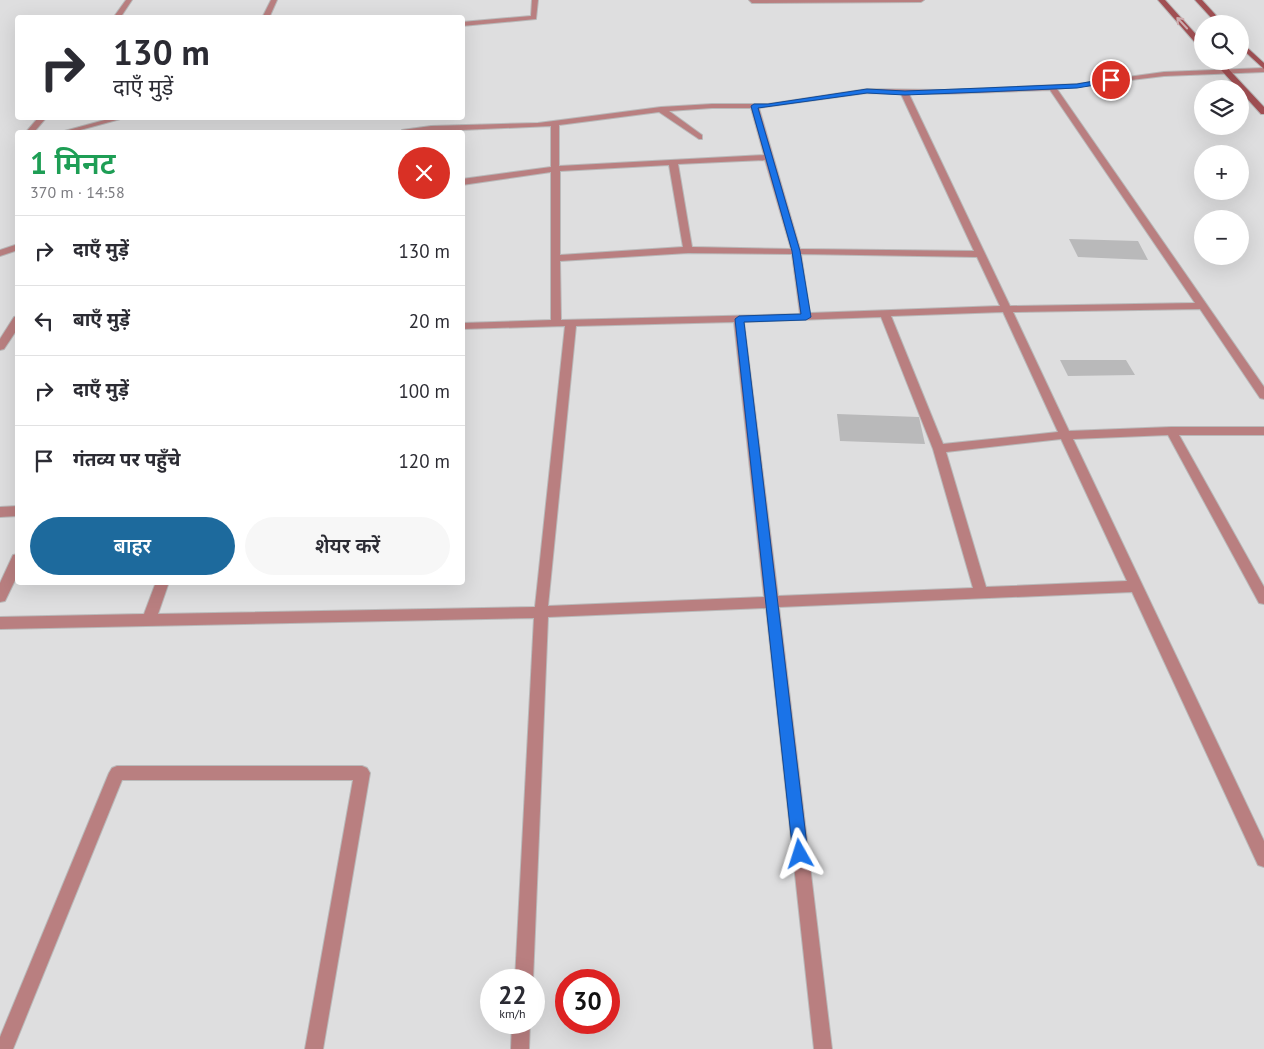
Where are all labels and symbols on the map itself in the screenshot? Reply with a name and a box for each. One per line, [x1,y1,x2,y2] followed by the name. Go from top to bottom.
[1176,16,1187,29] one-way arrow
[1090,59,1132,101] pin
[773,827,825,879] position arrow
[555,969,620,1034] speed limit sign: 30

